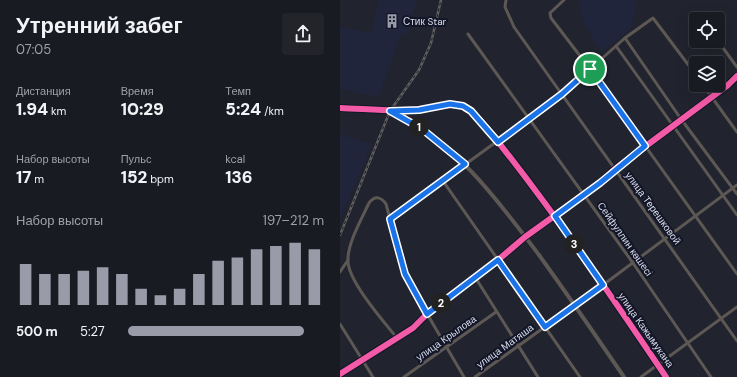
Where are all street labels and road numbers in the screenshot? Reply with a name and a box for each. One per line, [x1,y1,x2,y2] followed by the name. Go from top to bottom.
[622,169,684,247] street label: улица Терешковой
[595,199,655,279] street label: Сейфуллин көшесі
[615,290,677,370] street label: улица Кажымукана
[413,312,479,364] street label: улица Крылова
[474,321,536,371] street label: улица Матяша

